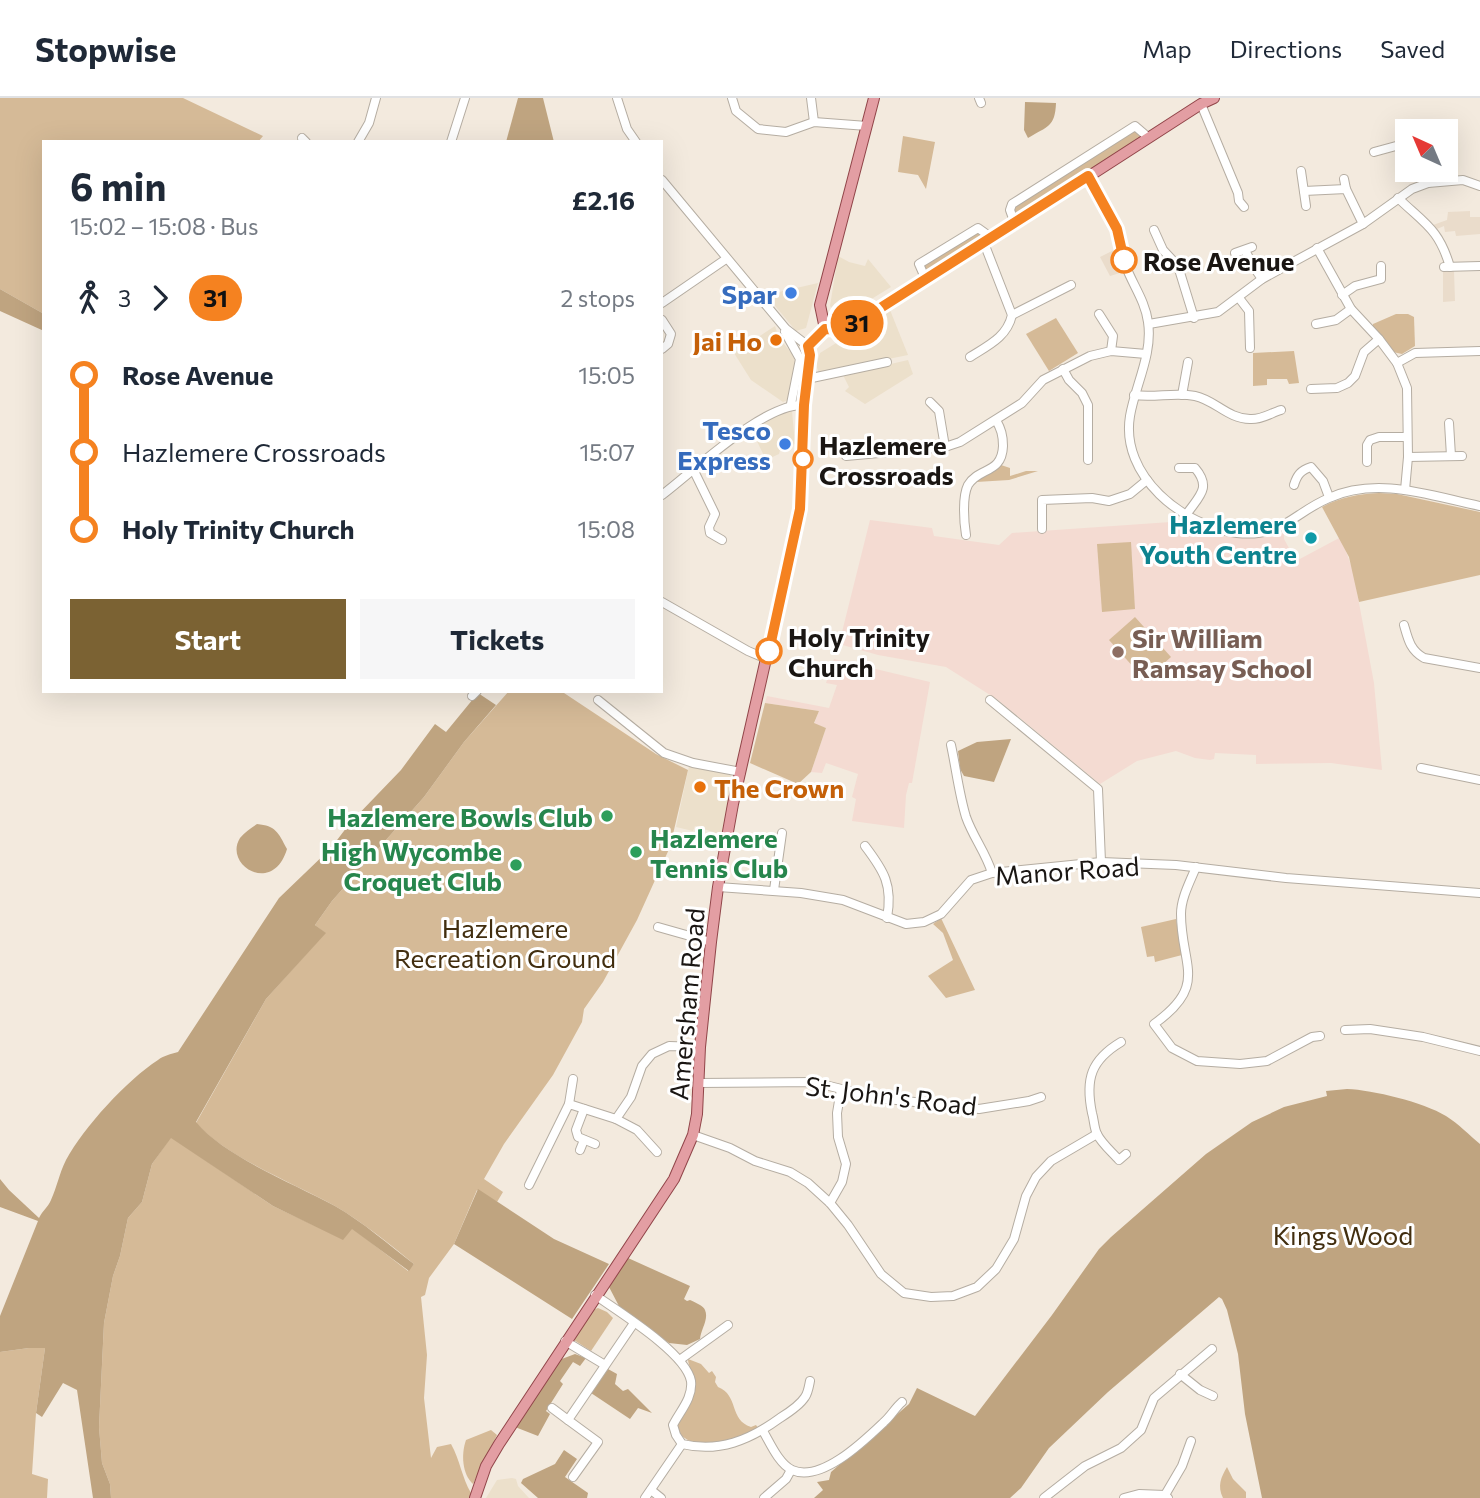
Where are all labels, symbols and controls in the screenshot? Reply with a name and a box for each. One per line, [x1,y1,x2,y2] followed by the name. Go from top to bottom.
[35,28,176,69] text: Stopwise
[1142,34,1192,63] text: Map
[1230,34,1342,63] text: Directions
[1380,34,1445,63] text: Saved
[1395,119,1458,182] north arrow
[1395,119,1458,182] map controls
[70,162,166,209] text: 6 min
[572,184,635,215] text: £2.16
[70,212,258,240] text: 15:02 – 15:08 · Bus
[1143,245,1294,276] place label: Rose Avenue
[1111,247,1137,273] marker: Rose Avenue
[722,278,777,309] place label: Spar
[70,279,108,317] icon: walk
[141,279,179,317] icon: forward
[203,283,228,312] text: 31
[118,284,131,312] text: 3
[561,284,635,312] text: 2 stops
[783,285,799,301] marker: Spar
[826,300,888,346] line badge: 31
[845,308,869,337] text: 31
[693,325,762,356] place label: Jai Ho
[768,332,784,348] marker: Jai Ho
[122,359,273,390] text: Rose Avenue
[578,361,635,389] text: 15:05
[677,414,771,475] place label: Tesco Express
[819,429,954,490] place label: Hazlemere Crossroads
[122,436,386,467] text: Hazlemere Crossroads
[777,436,793,452] marker: Tesco Express
[579,438,635,466] text: 15:07
[793,449,813,469] marker: Hazlemere Crossroads
[1139,508,1297,569] place label: Hazlemere Youth Centre
[122,513,355,544] text: Holy Trinity Church
[578,515,635,543] text: 15:08
[1303,530,1319,546] marker: Hazlemere Youth Centre
[70,599,346,679] button: Start
[360,599,635,679] button: Tickets
[788,621,930,682] place label: Holy Trinity Church
[1132,622,1312,683] place label: Sir William Ramsay School
[756,638,782,664] marker: Holy Trinity Church
[1110,644,1126,660] marker: Sir William Ramsay School
[714,772,844,803] place label: The Crown
[692,779,708,795] marker: The Crown
[327,801,593,832] place label: Hazlemere Bowls Club
[599,808,615,824] marker: Hazlemere Bowls Club
[650,822,788,883] place label: Hazlemere Tennis Club
[321,835,502,896] place label: High Wycombe Croquet Club
[628,844,644,860] marker: Hazlemere Tennis Club
[994,849,1140,891] street label: Manor Road
[508,857,524,873] marker: High Wycombe Croquet Club
[662,907,710,1101] street label: Amersham Road
[394,912,616,973] park label: Hazlemere Recreation Ground
[804,1069,978,1121] street label: St. John's Road
[1273,1219,1413,1250] park label: Kings Wood

